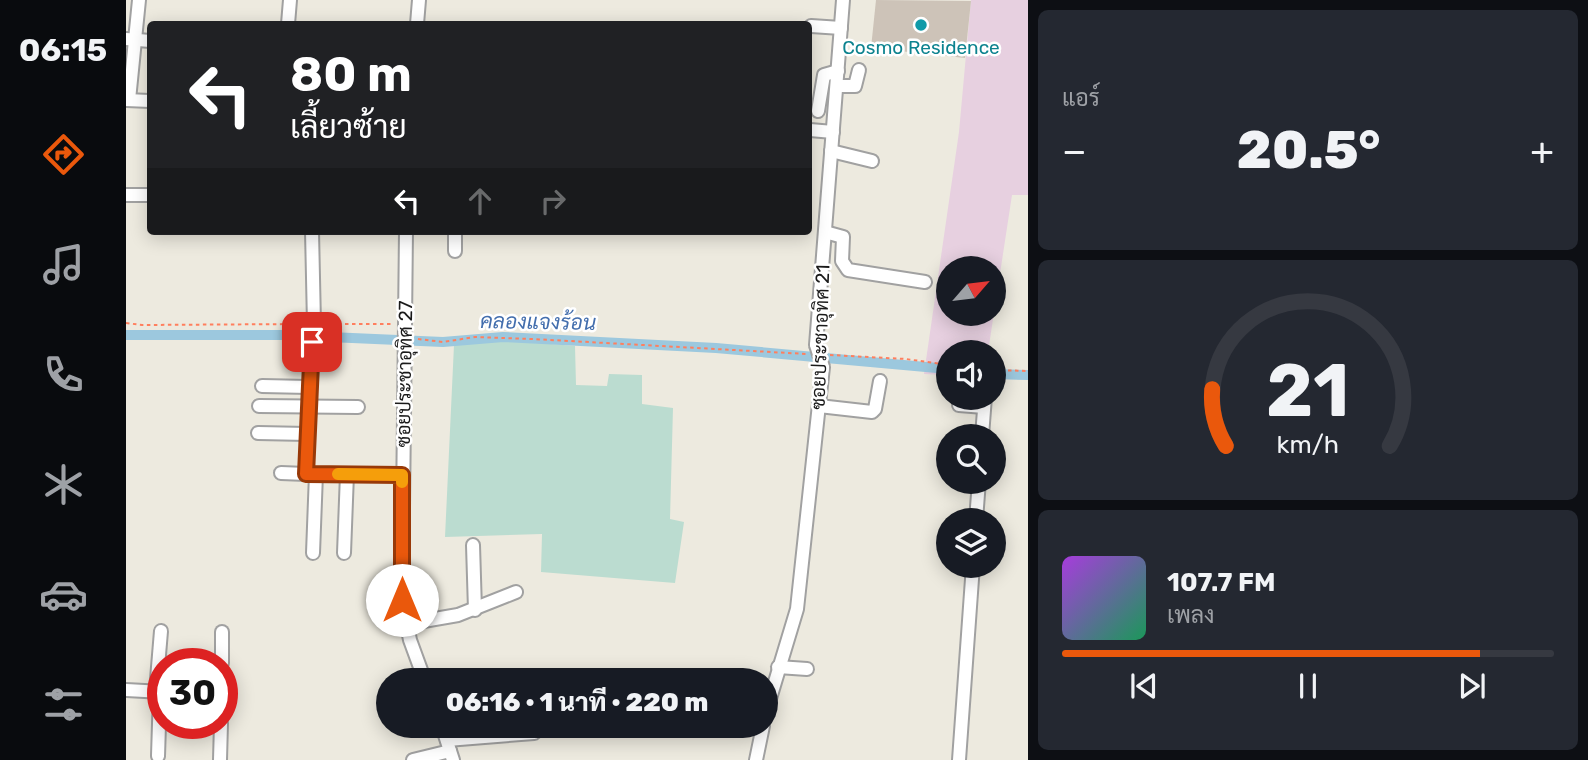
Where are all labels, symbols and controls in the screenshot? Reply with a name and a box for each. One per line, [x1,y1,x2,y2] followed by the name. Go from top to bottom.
[913,17,929,33] marker: Cosmo Residence
[19,31,107,69] text: 06:15
[842,36,1000,59] place label: Cosmo Residence
[290,45,412,103] text: 80 m
[175,49,266,140] icon: left
[1062,84,1100,112] text: แอร์
[290,108,407,146] text: เลี้ยวซ้าย
[1237,119,1380,181] text: 20.5°
[1062,128,1087,174] text: −
[1530,128,1554,174] text: +
[39,130,88,179] icon: directions
[388,182,426,220] icon: left
[461,182,499,220] icon: ahead
[534,182,572,220] icon: right
[39,240,88,289] icon: music
[936,256,1006,326] north arrow
[936,256,1006,578] map controls
[806,264,836,410] street label: ซอยประชาอุทิศ 21
[392,300,418,448] street label: ซอยประชาอุทิศ 27
[480,308,597,335] water label: คลองแจงร้อน
[282,312,342,372] pin
[293,323,331,361] icon: arrive
[936,340,1006,410] button: sound
[1266,348,1350,434] text: 21
[39,350,88,399] icon: phone
[936,424,1006,494] button: search
[1277,430,1339,459] text: km/h
[39,460,88,509] icon: climate
[936,508,1006,578] button: layers
[365,563,439,637] position arrow
[1167,567,1276,598] text: 107.7 FM
[39,570,88,619] icon: car
[1167,601,1214,629] text: เพลง
[147,648,238,739] speed limit sign: 30
[1125,667,1163,705] icon: previous
[1289,667,1327,705] icon: pause
[1453,667,1491,705] icon: next
[39,680,88,729] icon: filters
[446,687,708,718] text: 06:16 · 1 นาที · 220 m

